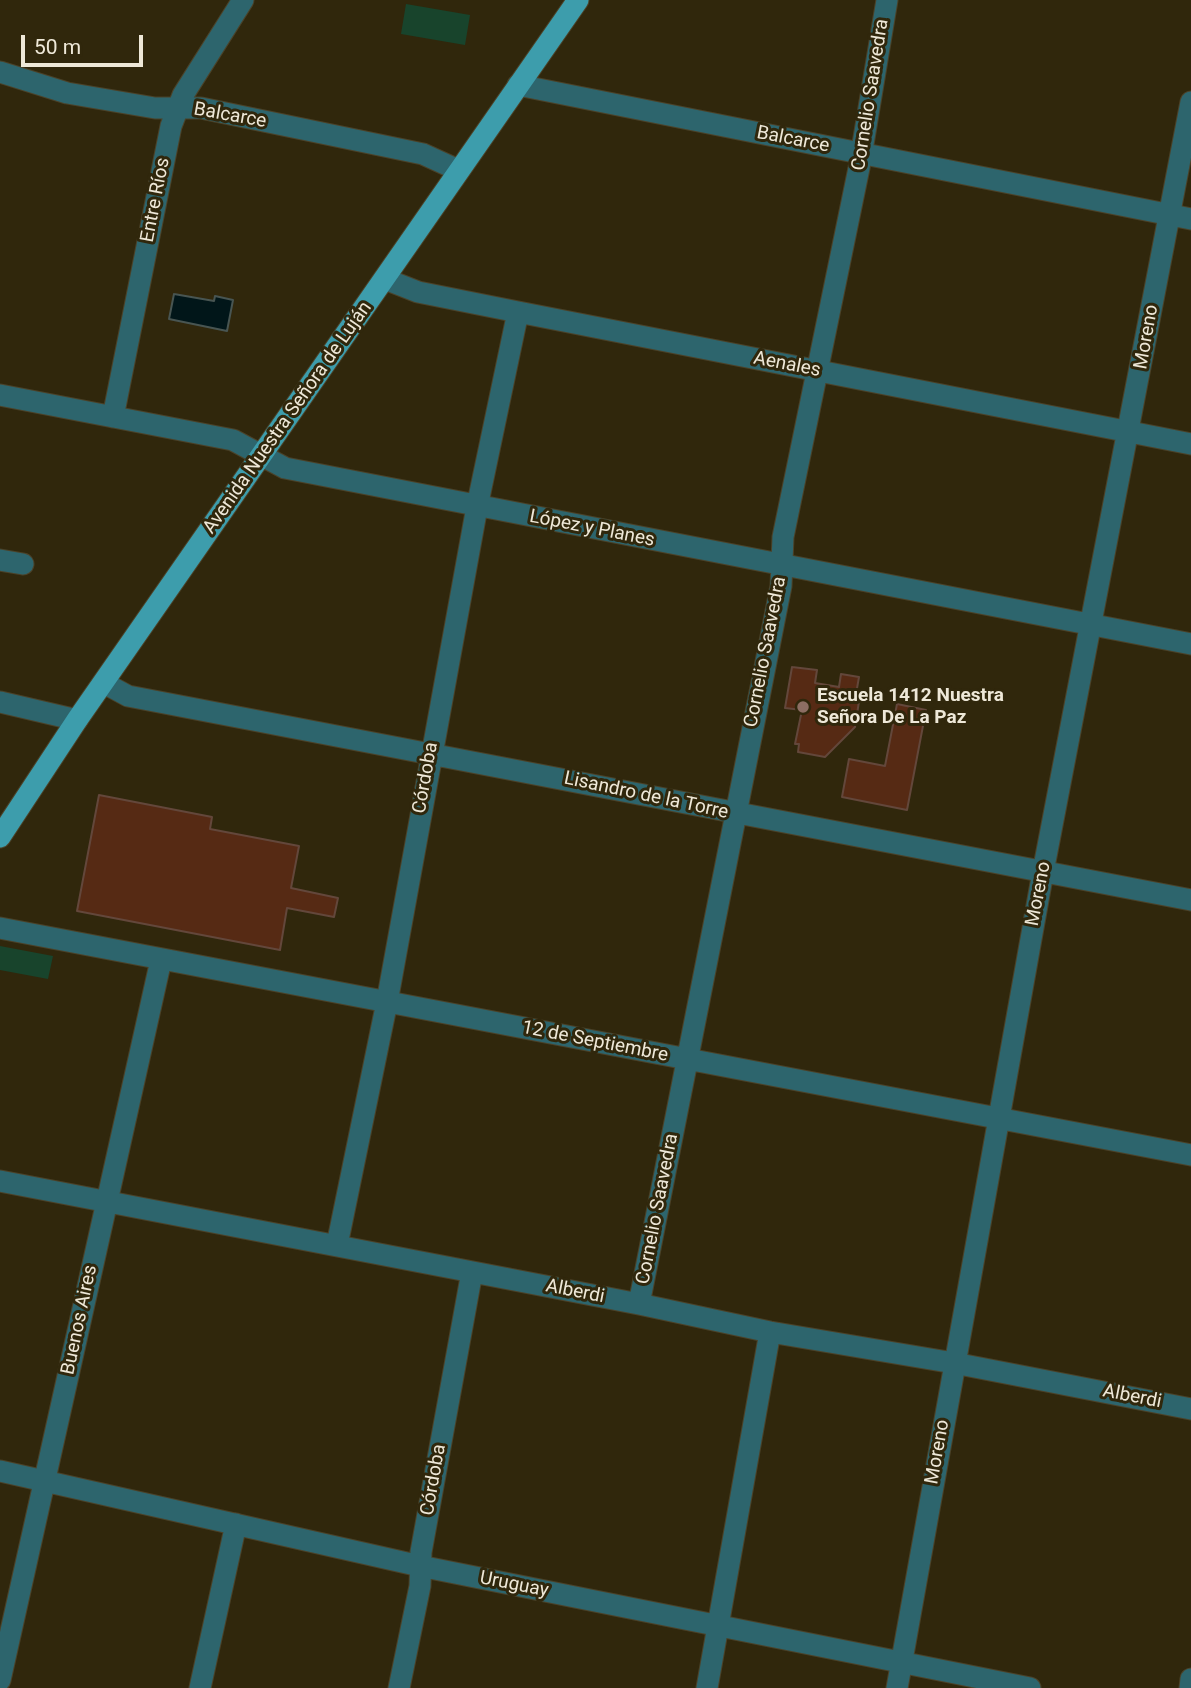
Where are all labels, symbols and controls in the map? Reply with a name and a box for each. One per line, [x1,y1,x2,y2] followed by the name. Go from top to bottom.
[848,18,894,172] street label: Cornelio Saavedra
[24,21,147,65] scale bar
[34,35,81,59] text: 50 m
[192,98,268,134] street label: Balcarce
[755,122,831,158] street label: Balcarce
[137,156,175,244] street label: Entre Ríos
[199,298,377,538] street label: Avenida Nuestra Señora de Luján
[1130,303,1164,371] street label: Moreno
[752,347,822,383] street label: Aenales
[528,506,656,552] street label: López y Planes
[740,575,792,729] street label: Cornelio Saavedra
[817,685,1004,729] place label: Escuela 1412 Nuestra Señora De La Paz
[795,699,811,715] marker: Escuela 1412 Nuestra Señora De La Paz
[409,741,443,815] street label: Córdoba
[562,767,730,825] street label: Lisandro de la Torre
[1022,860,1056,928] street label: Moreno
[520,1017,670,1067] street label: 12 de Septiembre
[632,1132,684,1286] street label: Cornelio Saavedra
[57,1263,103,1377] street label: Buenos Aires
[544,1275,606,1309] street label: Alberdi
[1101,1380,1163,1414] street label: Alberdi
[921,1418,955,1486] street label: Moreno
[417,1443,451,1517] street label: Córdoba
[478,1567,550,1603] street label: Uruguay

